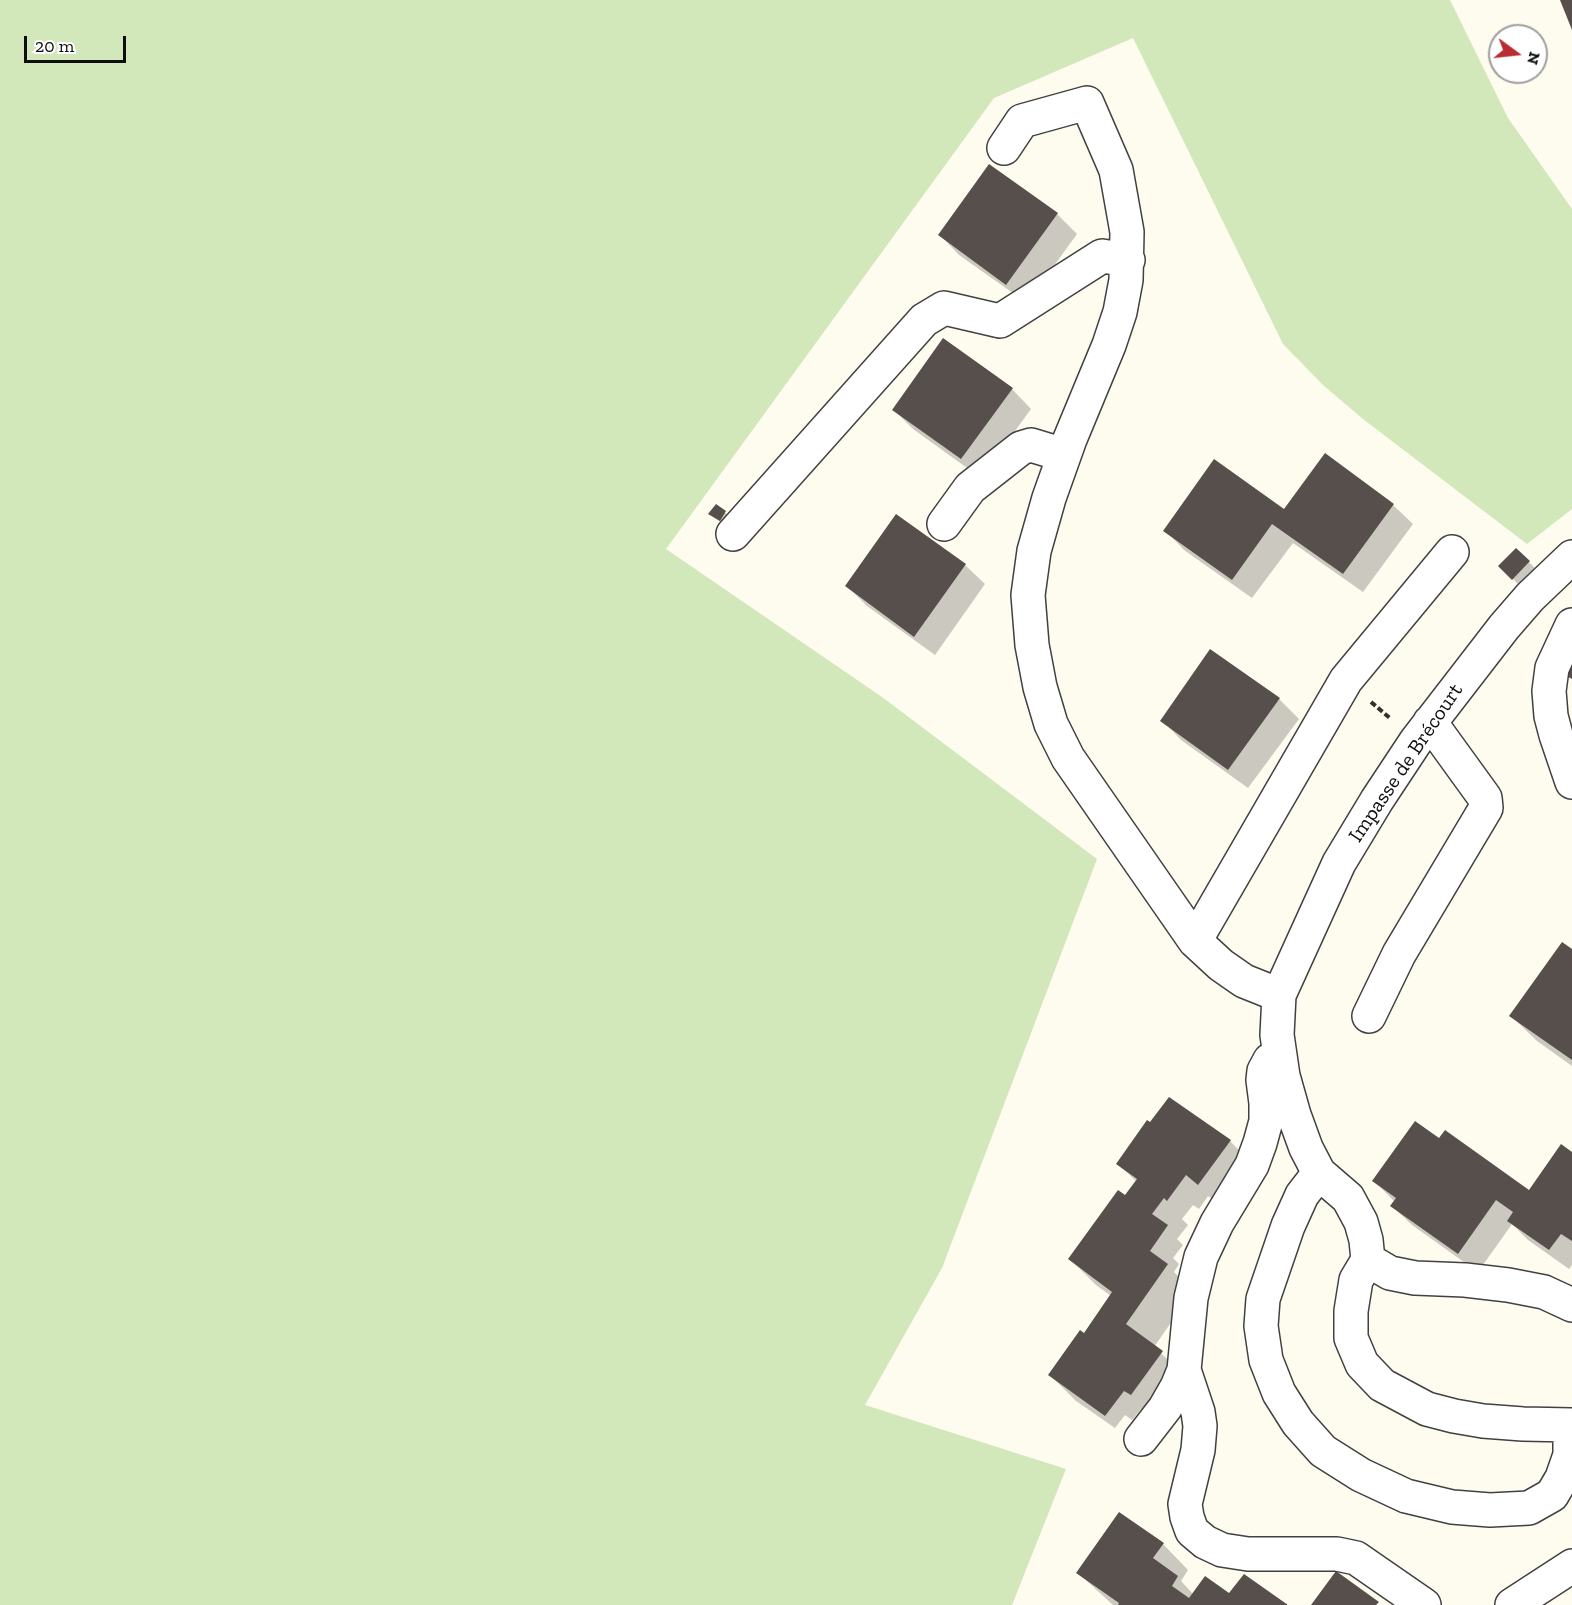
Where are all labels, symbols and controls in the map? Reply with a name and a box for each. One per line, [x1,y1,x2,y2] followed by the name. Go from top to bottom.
[27,24,129,62] scale bar
[1488,24,1548,84] north arrow
[35,35,74,57] text: 20 m
[1523,50,1545,67] text: N
[1344,679,1468,847] street label: Impasse de Brécourt

